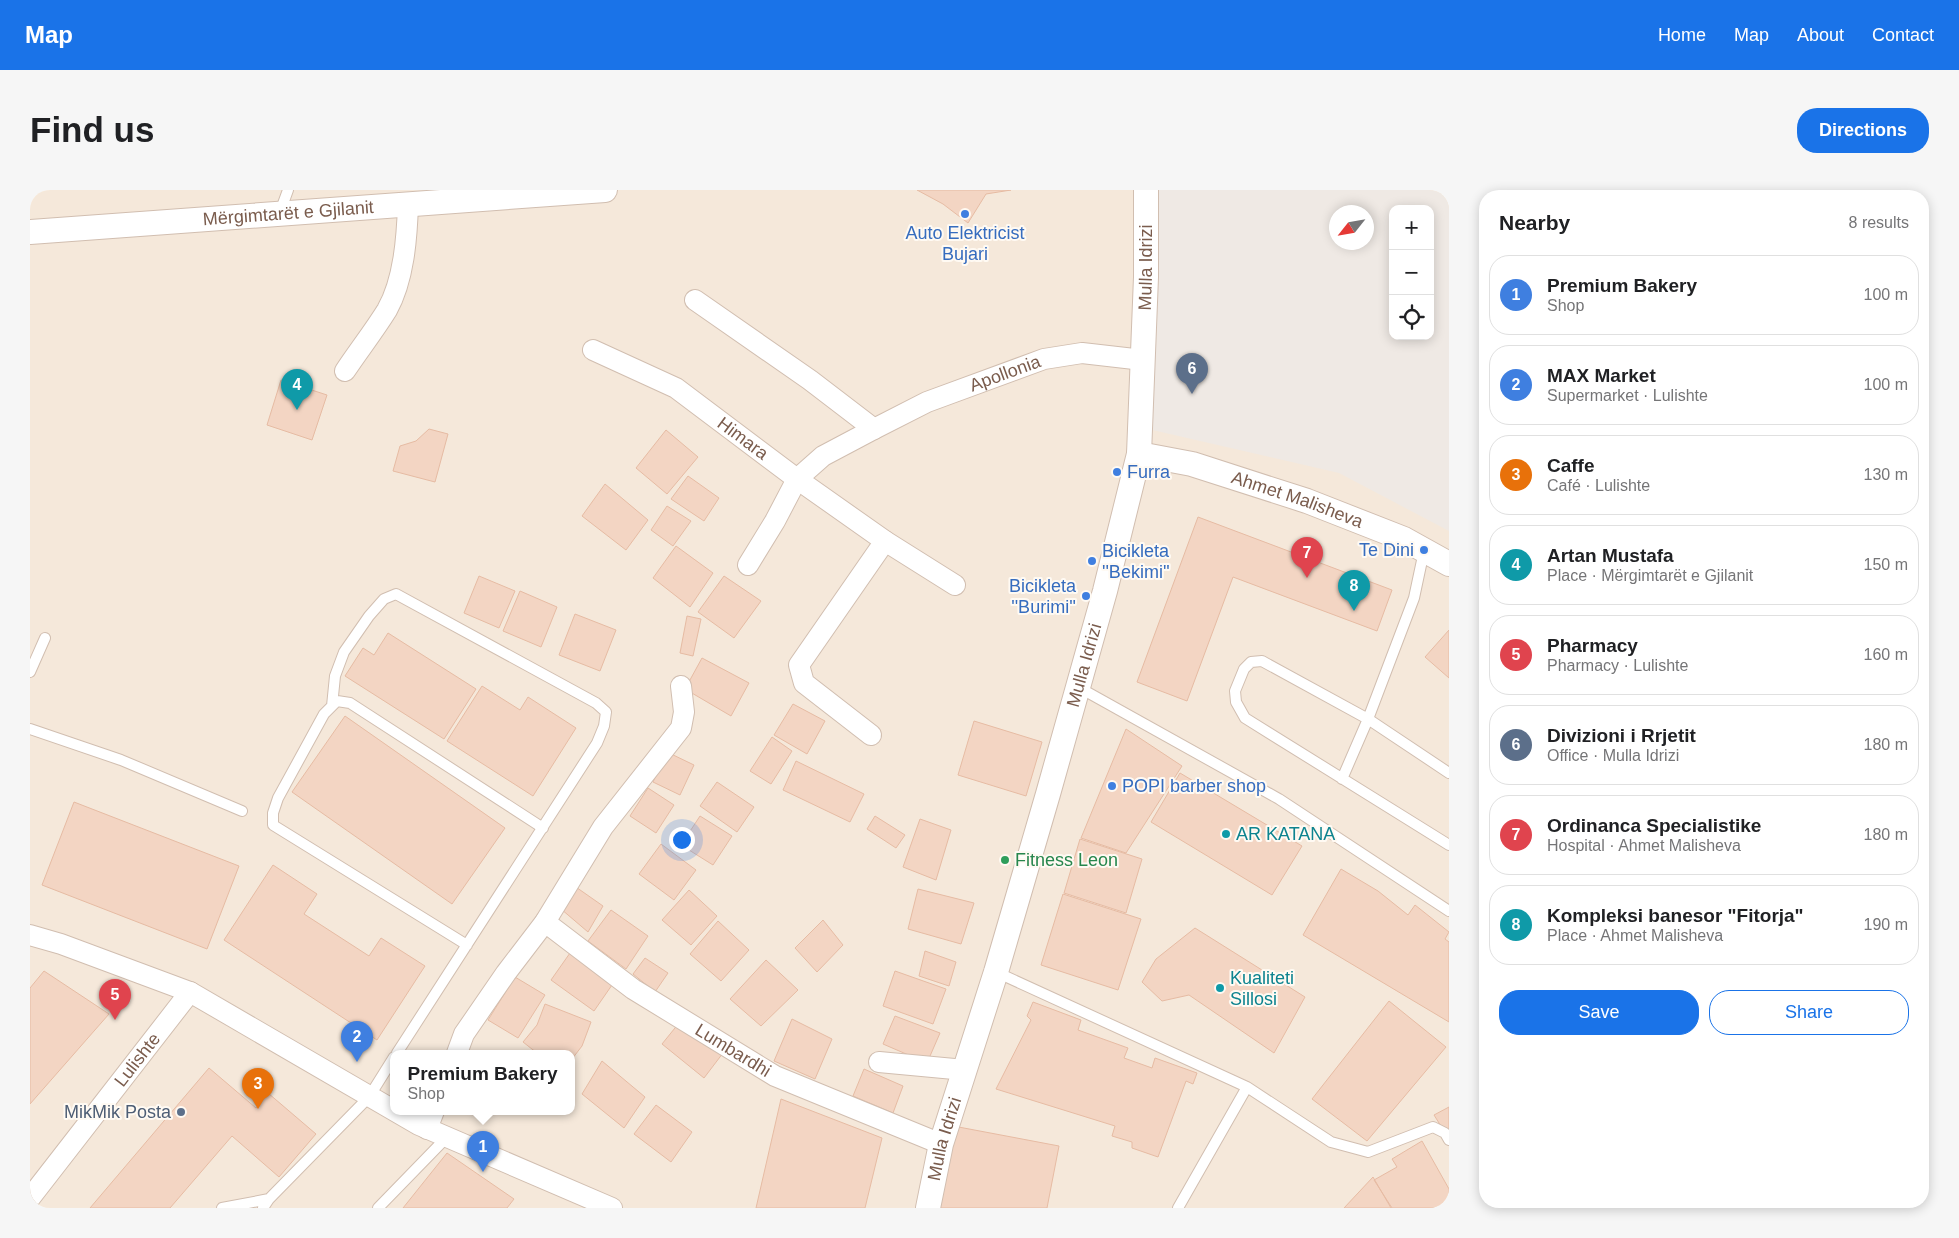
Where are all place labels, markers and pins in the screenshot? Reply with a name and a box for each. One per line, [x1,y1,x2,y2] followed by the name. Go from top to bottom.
[959,208,971,220] marker: Auto Elektricist Bujari
[905,223,1025,264] place label: Auto Elektricist Bujari
[1176,353,1208,394] pin: 6
[281,369,313,410] pin: 4
[1127,462,1171,482] place label: Furra
[1111,466,1123,478] marker: Furra
[1291,537,1323,578] pin: 7
[1359,540,1414,560] place label: Te Dini
[1102,541,1170,582] place label: Bicikleta ''Bekimi''
[1418,544,1430,556] marker: Te Dini
[1086,555,1098,567] marker: Bicikleta ''Bekimi''
[1338,570,1370,611] pin: 8
[1009,576,1077,617] place label: Bicikleta ''Burimi''
[1080,590,1092,602] marker: Bicikleta ''Burimi''
[1122,776,1266,796] place label: POPI barber shop
[1106,780,1118,792] marker: POPI barber shop
[1236,824,1335,844] place label: AR KATANA
[1220,828,1232,840] marker: AR KATANA
[1015,850,1118,870] place label: Fitness Leon
[999,854,1011,866] marker: Fitness Leon
[1230,968,1294,1009] place label: Kualiteti Sillosi
[99,979,131,1020] pin: 5
[1214,982,1226,994] marker: Kualiteti Sillosi
[341,1021,373,1062] pin: 2
[242,1068,274,1109] pin: 3
[64,1102,172,1122] place label: MikMik Posta
[175,1106,187,1118] marker: MikMik Posta
[467,1131,499,1172] pin: 1

